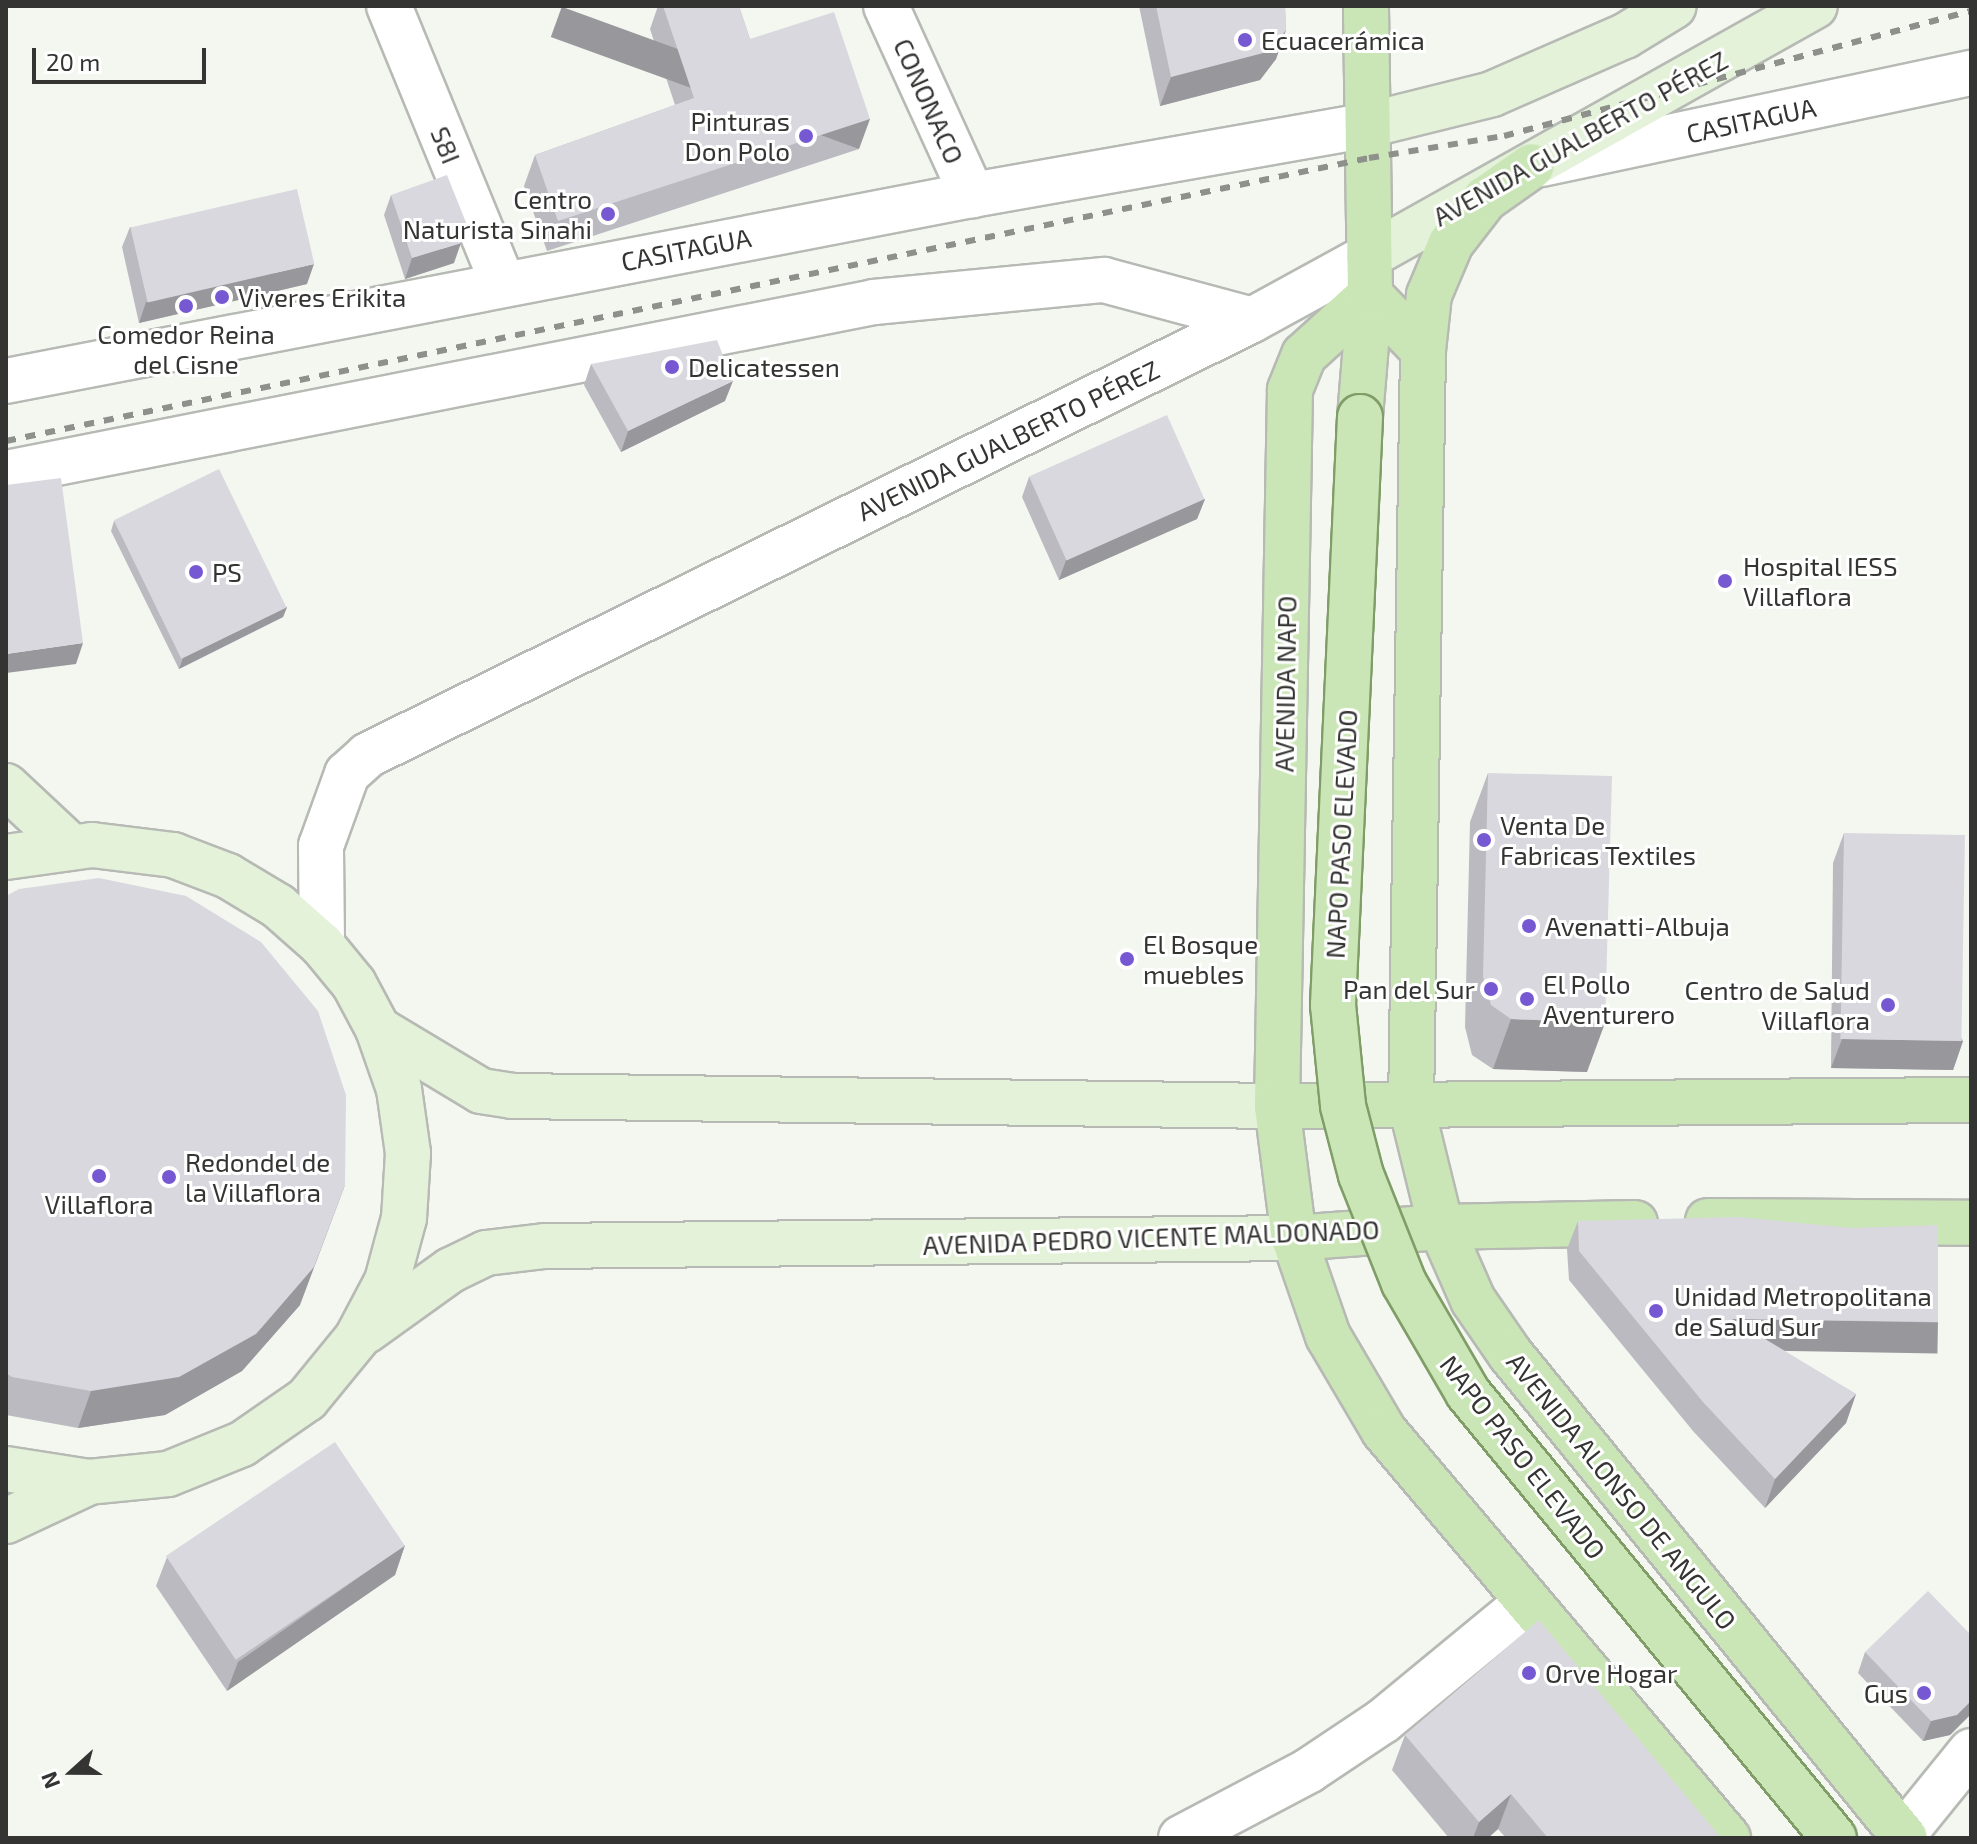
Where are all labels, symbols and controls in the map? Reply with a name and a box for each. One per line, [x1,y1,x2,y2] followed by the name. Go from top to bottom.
[1261,24,1425,56] place label: Ecuacerámica
[1236,31,1254,49] marker: Ecuacerámica
[36,32,210,82] scale bar
[888,33,970,169] street label: CONONACO
[1427,44,1733,232] street label: AVENIDA GUALBERTO PÉREZ
[46,47,100,76] text: 20 m
[1683,91,1819,149] street label: CASITAGUA
[685,105,790,166] place label: Pinturas Don Polo
[425,122,467,168] street label: S8I
[797,127,815,145] marker: Pinturas Don Polo
[403,183,592,244] place label: Centro Naturista Sinahi
[599,205,617,223] marker: Centro Naturista Sinahi
[618,221,754,277] street label: CASITAGUA
[238,281,406,313] place label: Viveres Erikita
[213,288,231,306] marker: Viveres Erikita
[177,297,195,315] marker: Comedor Reina del Cisne
[97,318,275,380] place label: Comedor Reina del Cisne
[688,351,840,383] place label: Delicatessen
[852,353,1164,527] street label: AVENIDA GUALBERTO PÉREZ
[663,358,681,376] marker: Delicatessen
[1743,550,1898,612] place label: Hospital IESS Villaflora
[212,556,242,588] place label: PS
[187,563,205,581] marker: PS
[1714,570,1736,592] marker: Hospital IESS Villaflora
[1268,595,1302,773] street label: AVENIDA NAPO
[1319,709,1363,959] street label: NAPO PASO ELEVADO
[1500,809,1697,870] place label: Venta De Fabricas Textiles
[1475,831,1493,849] marker: Venta De Fabricas Textiles
[1545,910,1730,942] place label: Avenatti-Albuja
[1520,917,1538,935] marker: Avenatti-Albuja
[1143,928,1259,990] place label: El Bosque muebles
[1118,950,1136,968] marker: El Bosque muebles
[1543,968,1675,1030] place label: El Pollo Aventurero
[1342,973,1475,1005] place label: Pan del Sur
[1685,974,1870,1036] place label: Centro de Salud Villaflora
[1482,980,1500,998] marker: Pan del Sur
[1518,990,1536,1008] marker: El Pollo Aventurero
[1877,994,1899,1016] marker: Centro de Salud Villaflora
[185,1146,331,1208] place label: Redondel de la Villaflora
[90,1167,108,1185] marker: Villaflora
[160,1168,178,1186] marker: Redondel de la Villaflora
[45,1188,153,1220] place label: Villaflora
[921,1213,1381,1261] street label: AVENIDA PEDRO VICENTE MALDONADO
[1674,1280,1932,1342] place label: Unidad Metropolitana de Salud Sur
[1645,1300,1667,1322] marker: Unidad Metropolitana de Salud Sur
[1500,1346,1744,1636] street label: AVENIDA ALONSO DE ANGULO
[1434,1349,1612,1565] street label: NAPO PASO ELEVADO
[1545,1657,1677,1689] place label: Orve Hogar
[1520,1664,1538,1682] marker: Orve Hogar
[1864,1677,1908,1709] place label: Gus
[1915,1684,1933,1702] marker: Gus
[32,1732,112,1812] north arrow
[35,1769,65,1793] text: N

